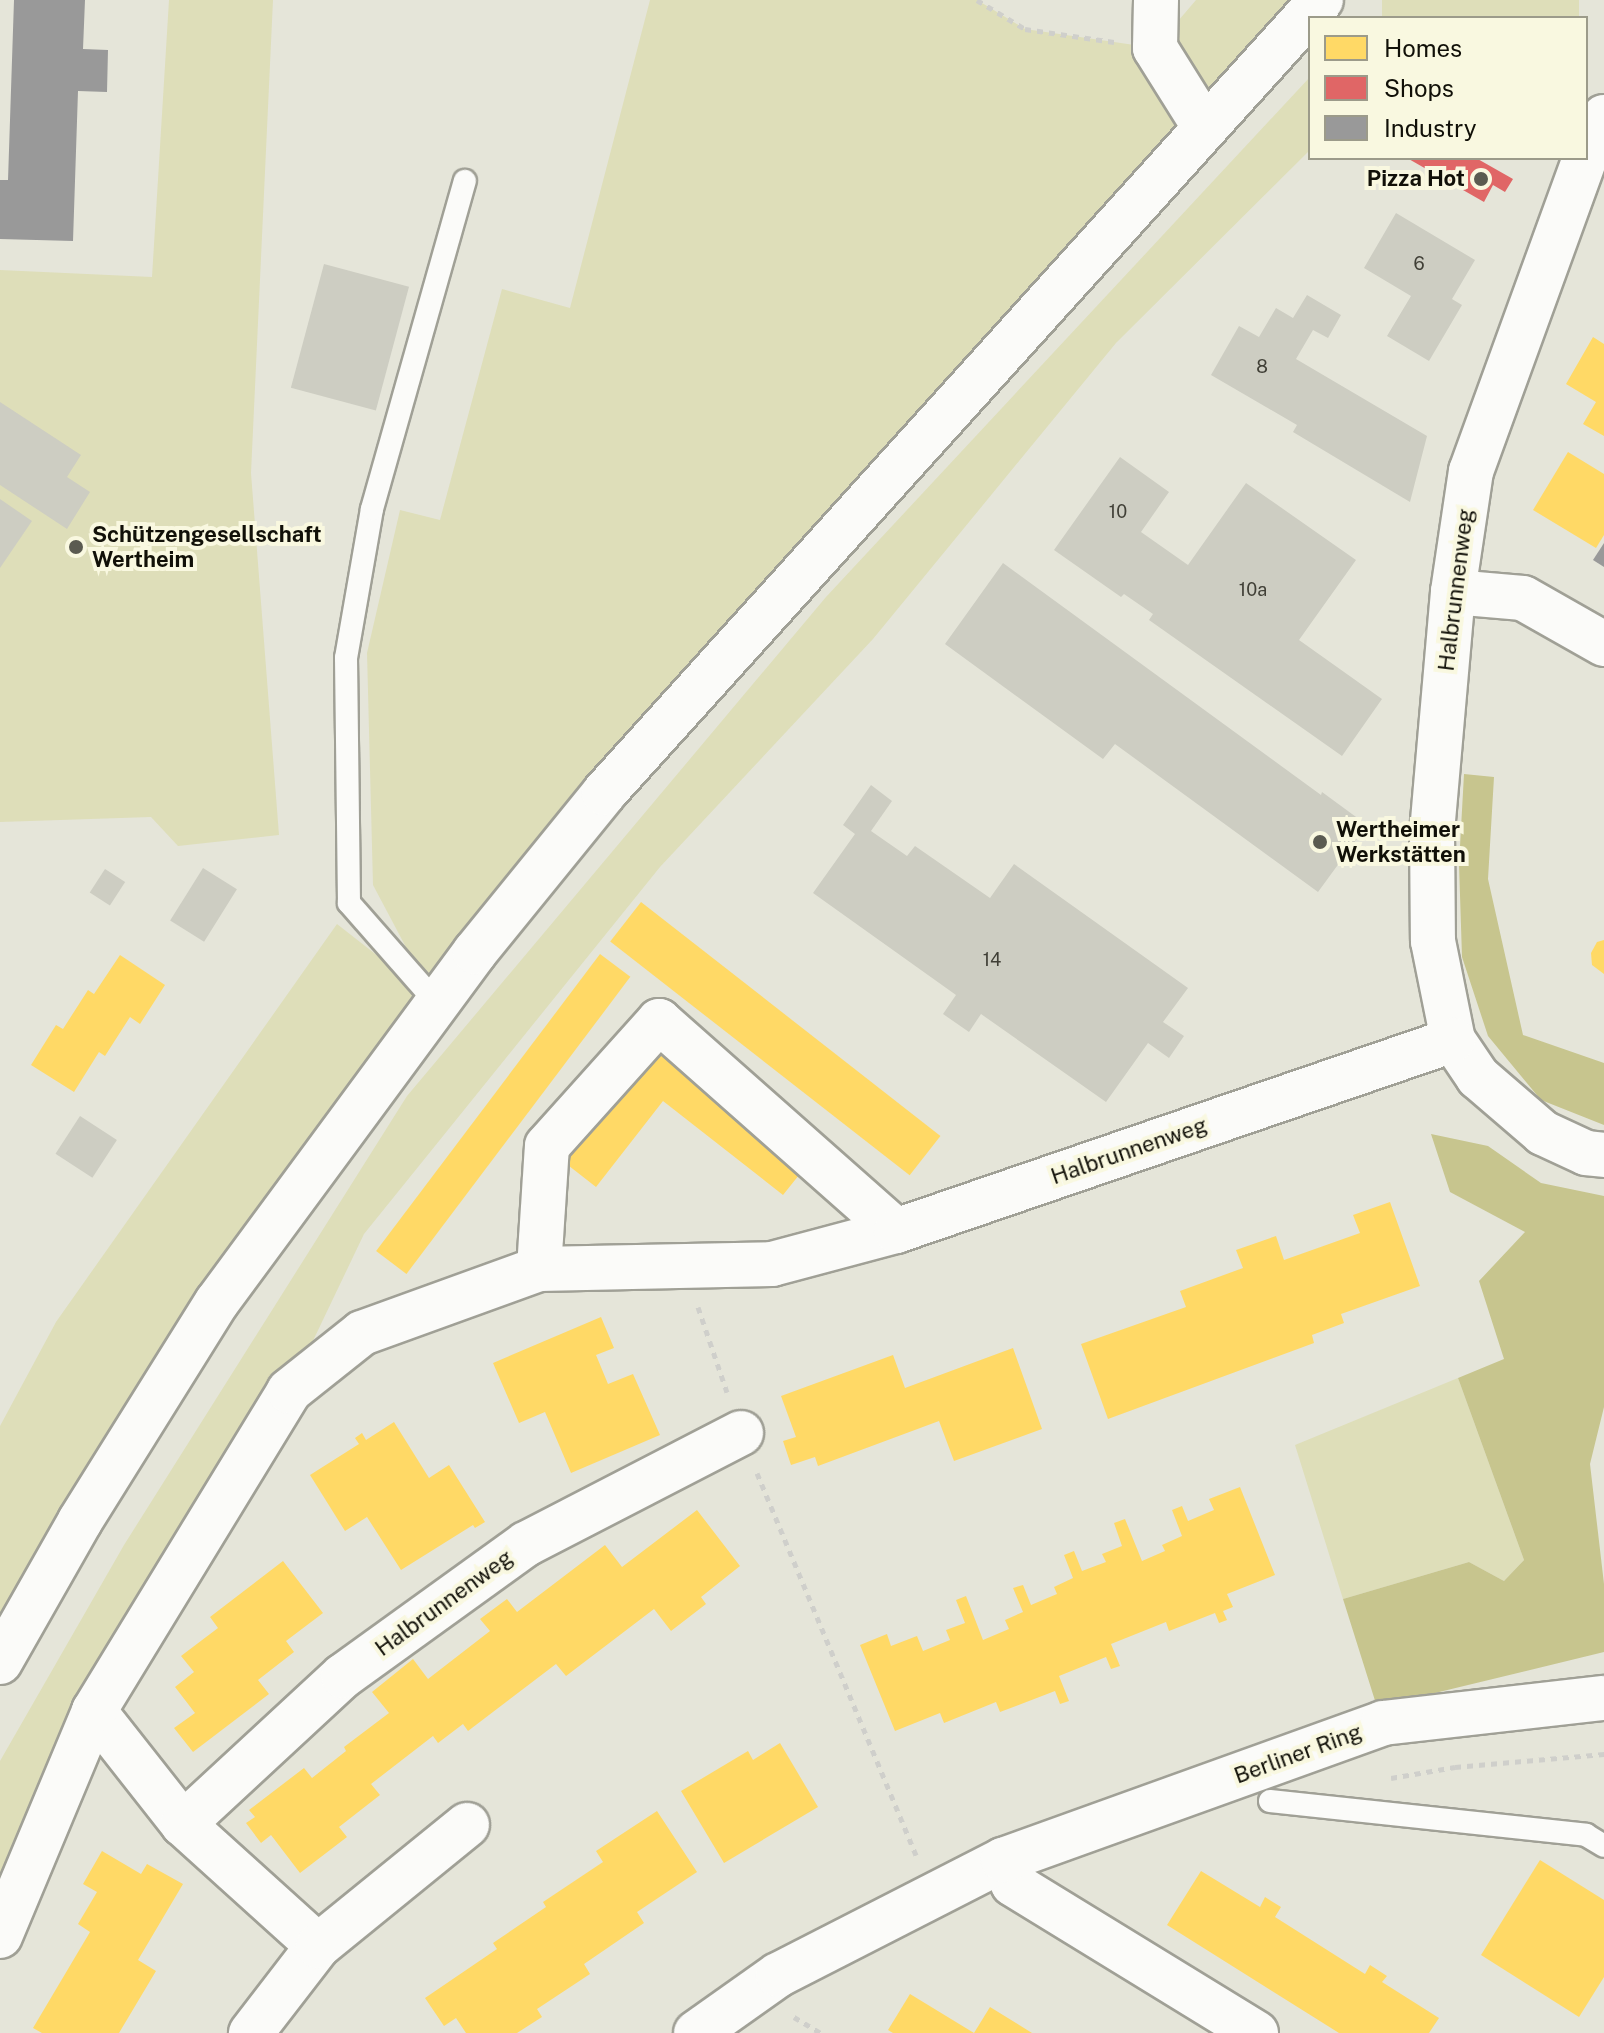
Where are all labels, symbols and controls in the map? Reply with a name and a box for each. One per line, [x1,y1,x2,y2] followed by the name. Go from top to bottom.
[1308,16,1588,160] legend
[1384,34,1462,62] text: Homes
[1384,74,1454,102] text: Shops
[1384,114,1477,142] text: Industry
[1367,166,1465,192] place label: Pizza Hot
[1472,170,1490,188] marker: Pizza Hot
[1413,253,1425,275] house number: 6
[1256,356,1268,378] house number: 8
[1109,501,1127,523] house number: 10
[1433,507,1479,673] street label: Halbrunnenweg
[92,521,322,572] place label: Schützengesellschaft Wertheim
[67,538,85,556] marker: Schützengesellschaft Wertheim
[1239,579,1267,601] house number: 10a
[1336,816,1466,868] place label: Wertheimer Werkstätten
[1311,833,1329,851] marker: Wertheimer Werkstätten
[983,949,1001,971] house number: 14
[1047,1112,1211,1190] street label: Halbrunnenweg
[370,1544,518,1662] street label: Halbrunnenweg
[1231,1719,1365,1789] street label: Berliner Ring

